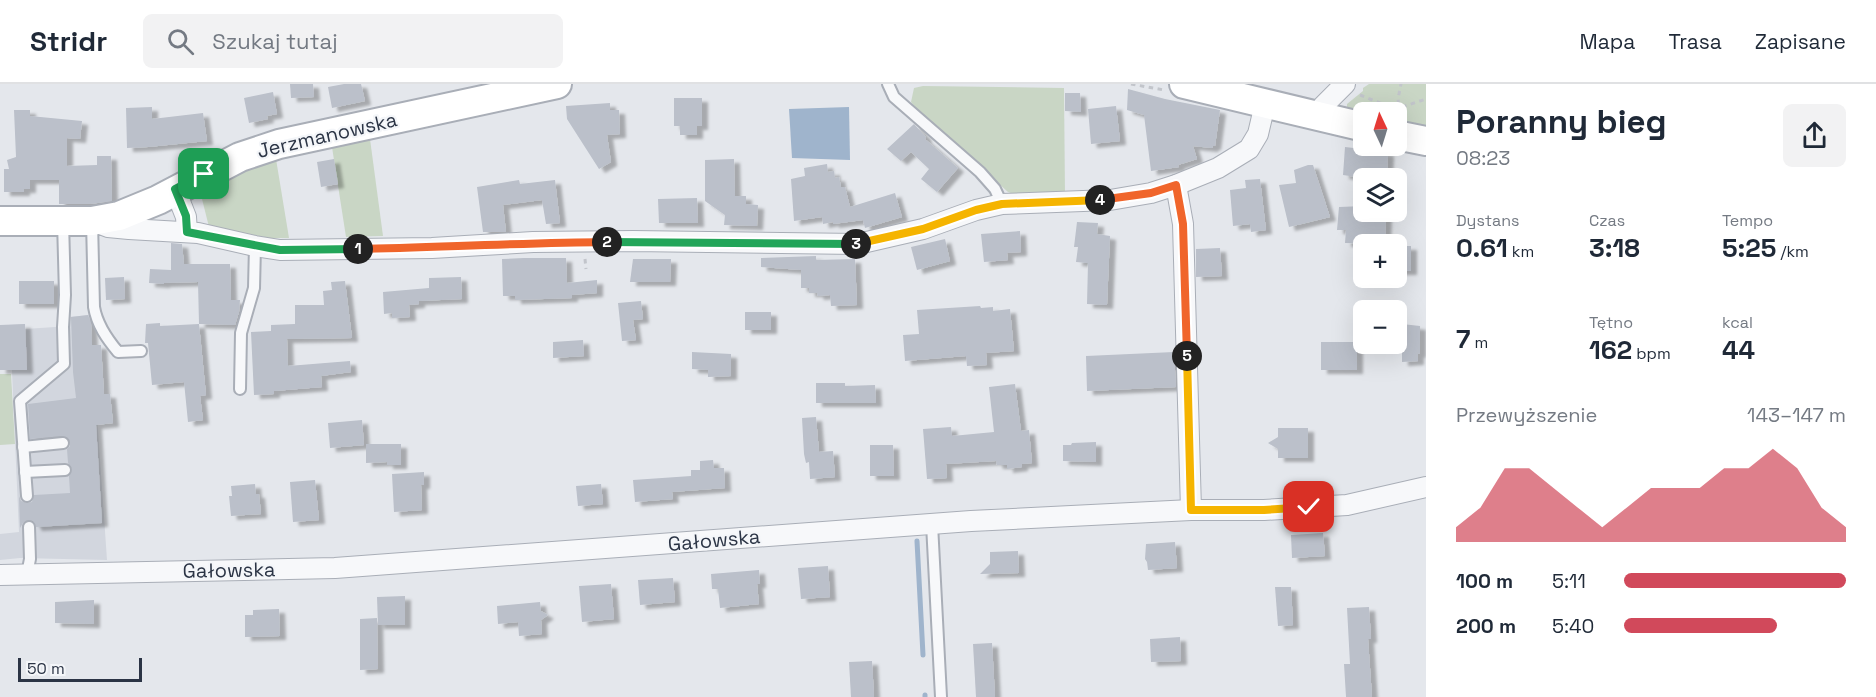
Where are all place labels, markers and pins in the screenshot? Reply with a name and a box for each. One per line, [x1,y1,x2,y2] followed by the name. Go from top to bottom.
[178,148,229,199] pin
[1085,185,1115,215] pin: 4
[592,227,622,257] pin: 2
[841,229,871,259] pin: 3
[343,234,373,264] pin: 1
[1172,341,1202,371] pin: 5
[1283,481,1334,532] pin

